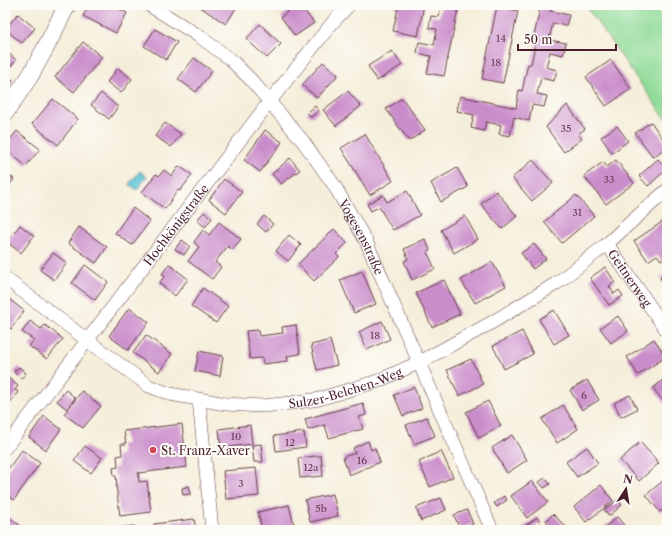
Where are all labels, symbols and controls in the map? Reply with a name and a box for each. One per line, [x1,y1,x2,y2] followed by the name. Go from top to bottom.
[518,26,616,52] scale bar
[496,32,506,45] house number: 14
[524,32,553,47] text: 50 m
[491,56,501,69] house number: 18
[561,122,571,135] house number: 35
[603,173,615,186] house number: 33
[140,181,212,268] street label: Hochkönigstraße
[336,195,387,277] street label: Vogesenstraße
[572,206,583,219] house number: 31
[605,246,656,310] street label: Geitnerweg
[370,329,380,342] house number: 18
[287,363,405,411] street label: Sulzer-Belchen-Weg
[581,389,587,402] house number: 6
[231,430,241,443] house number: 10
[285,436,295,449] house number: 12
[161,443,250,458] place label: St. Franz-Xaver
[148,445,158,455] marker: St. Franz-Xaver
[357,454,367,467] house number: 16
[303,461,319,474] house number: 12a
[606,469,646,509] north arrow
[622,471,635,487] text: N
[238,477,244,490] house number: 3
[315,502,327,515] house number: 5b

